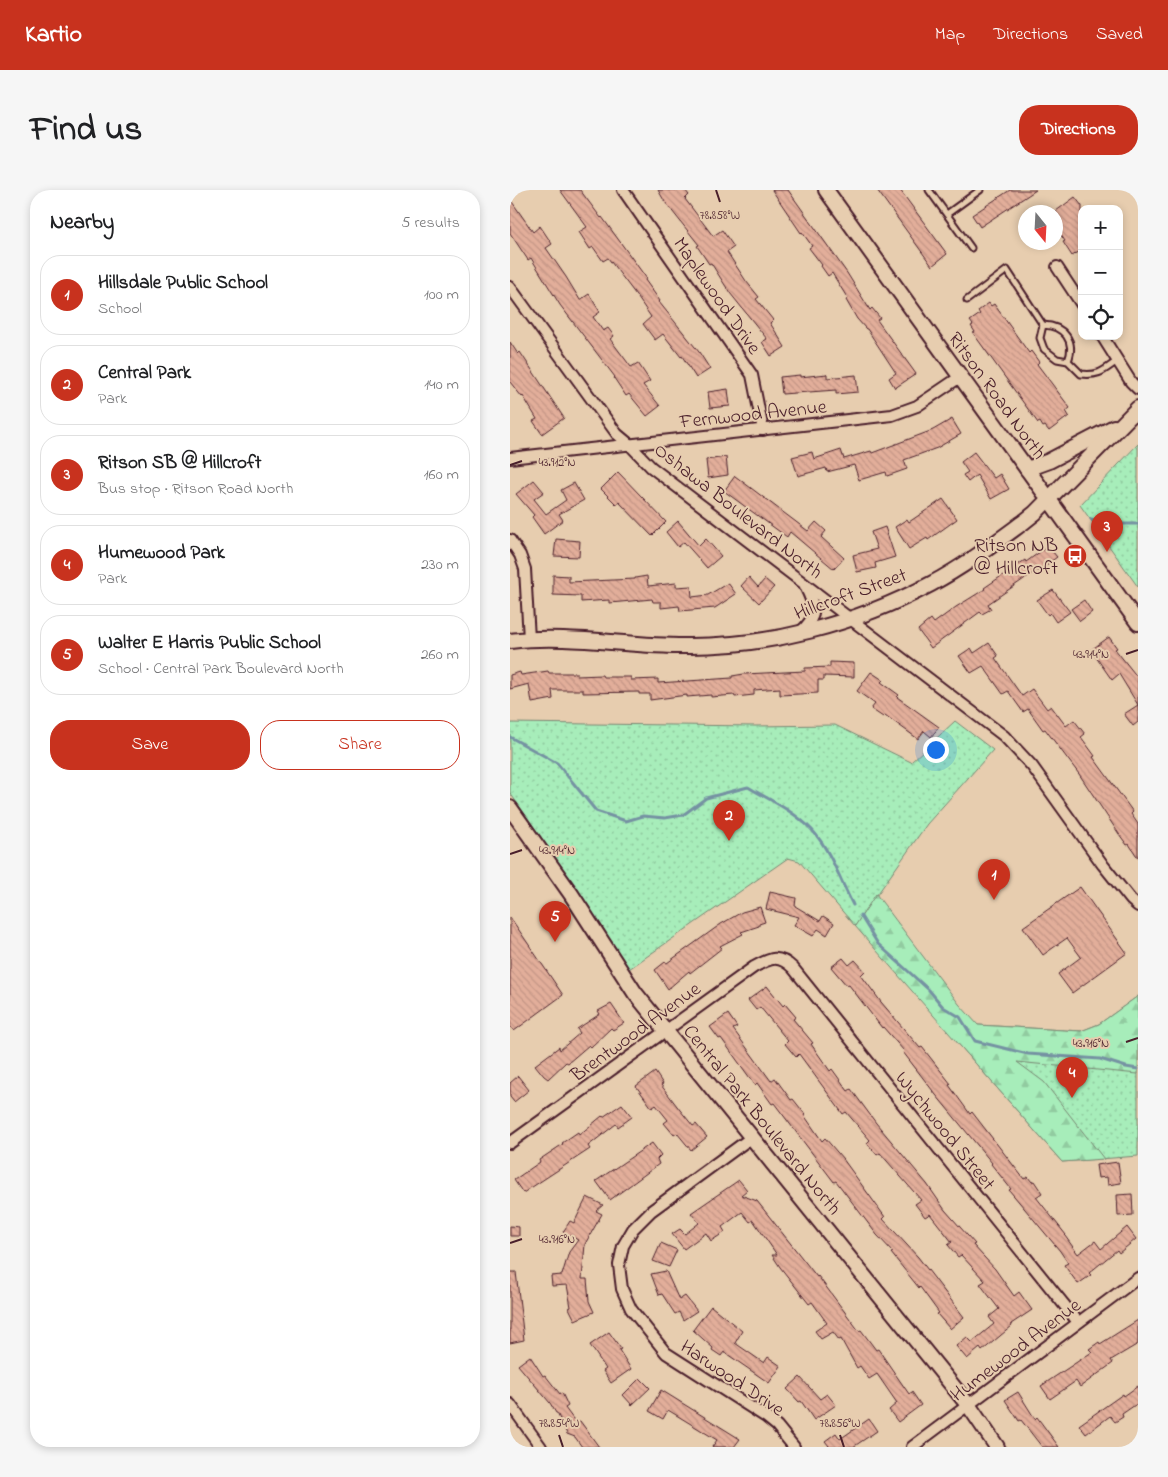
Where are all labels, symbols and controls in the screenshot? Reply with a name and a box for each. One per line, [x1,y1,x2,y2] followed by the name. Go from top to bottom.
[25,18,82,53] text: Kartio
[935,22,965,48] text: Map
[993,22,1068,48] text: Directions
[1096,22,1143,48] text: Saved
[30,105,142,156] text: Find us
[1019,105,1138,155] button: Directions
[1018,205,1063,250] north arrow
[1078,205,1123,340] map controls
[1078,205,1123,250] button: +
[700,207,740,225] text: 78.858°W
[50,208,114,238] text: Nearby
[401,211,460,235] text: 5 results
[665,232,767,361] street label: Maplewood Drive
[1078,250,1123,295] button: −
[98,270,268,297] text: Hillsdale Public School
[64,283,70,307] text: 1
[424,283,459,307] text: 100 m
[1078,295,1123,340] button: locate
[98,297,142,321] text: School
[940,327,1052,466] street label: Ritson Road North
[98,360,191,387] text: Central Park
[63,373,71,397] text: 2
[424,373,459,397] text: 140 m
[98,387,127,411] text: Park
[677,393,828,438] street label: Fernwood Avenue
[647,437,828,587] street label: Oshawa Boulevard North
[98,450,261,477] text: Ritson SB @ Hillcroft
[538,454,576,472] text: 43.912°N
[64,463,70,487] text: 3
[424,463,459,487] text: 160 m
[98,477,293,501] text: Bus stop · Ritson Road North
[1091,511,1123,552] pin: 3
[974,532,1058,584] place label: Ritson NB @ Hillcroft
[98,540,225,567] text: Humewood Park
[1062,543,1088,569] bus stop icon: Ritson NB @ Hillcroft
[64,553,70,577] text: 4
[421,553,459,577] text: 230 m
[790,561,912,629] street label: Hillcroft Street
[98,567,127,591] text: Park
[98,630,321,657] text: Walter E Harris Public School
[62,643,72,667] text: 5
[421,643,459,667] text: 260 m
[1073,646,1109,664] text: 43.914°N
[98,657,344,681] text: School · Central Park Boulevard North
[50,720,250,770] button: Save
[260,720,460,770] button: Share
[923,737,949,763] your location
[713,800,745,841] pin: 2
[539,842,575,860] text: 43.914°N
[978,859,1010,900] pin: 1
[539,901,571,942] pin: 5
[564,976,708,1091] street label: Brentwood Avenue
[675,1019,847,1222] street label: Central Park Boulevard North
[1073,1035,1109,1053] text: 43.916°N
[1056,1057,1088,1098] pin: 4
[887,1066,1001,1198] street label: Wychwood Street
[539,1231,575,1249] text: 43.916°N
[945,1292,1088,1410] street label: Humewood Avenue
[674,1333,790,1425] street label: Harwood Drive
[539,1415,579,1433] text: 78.854°W
[819,1415,861,1433] text: 78.856°W

